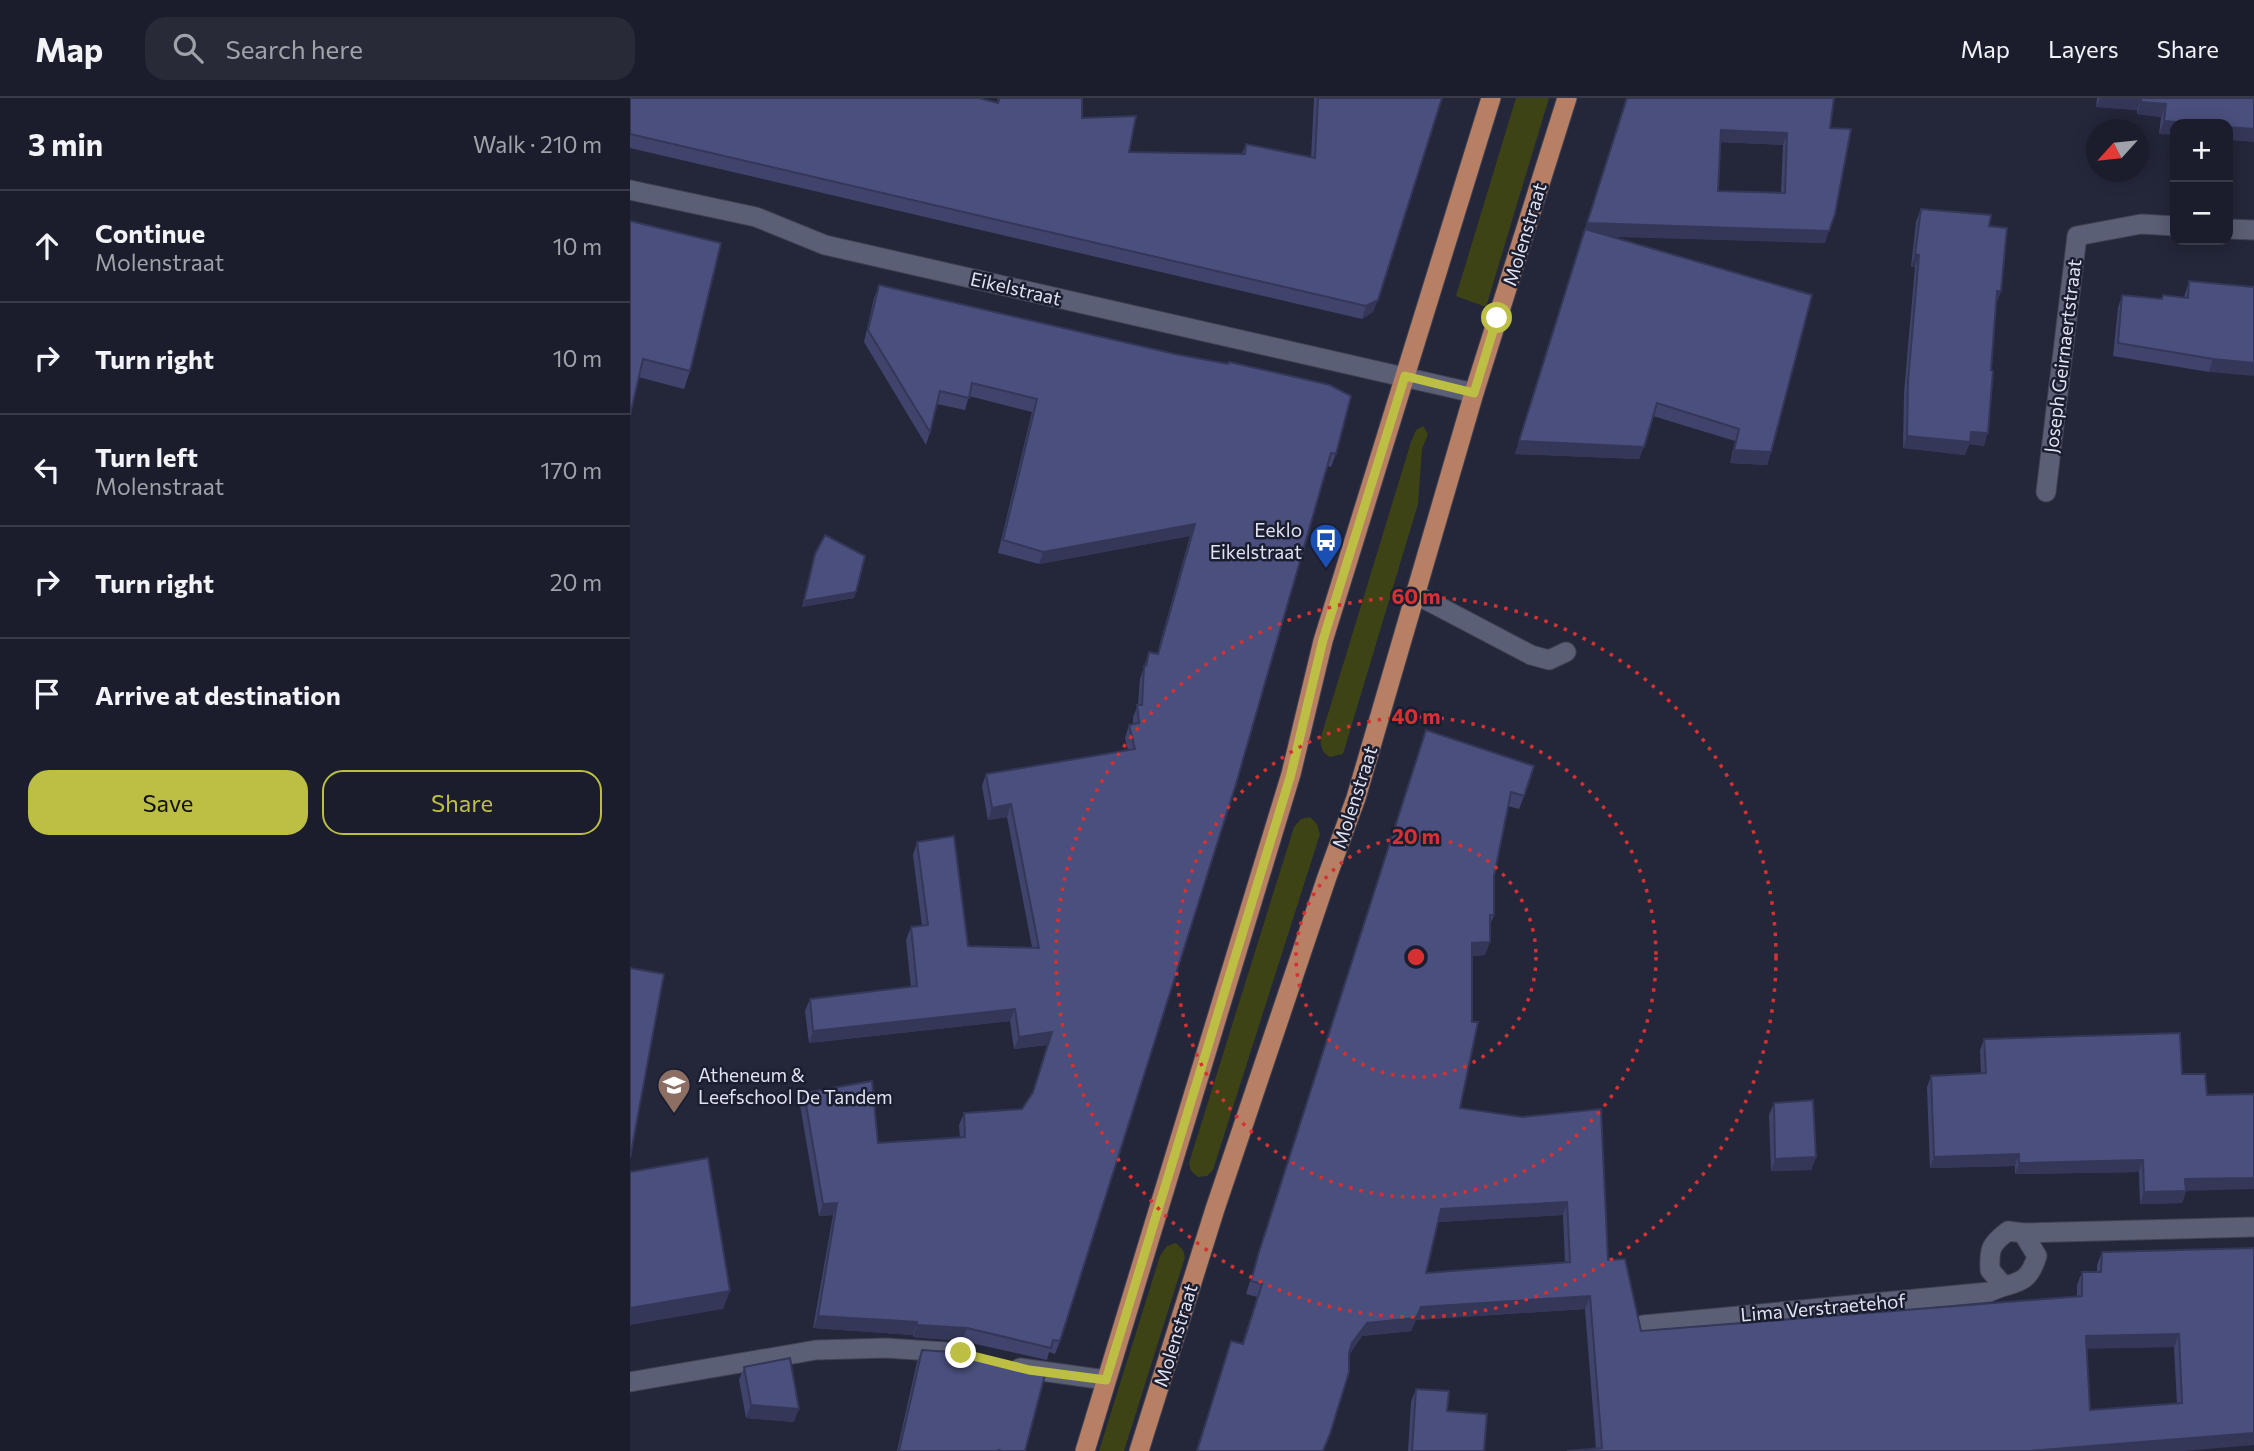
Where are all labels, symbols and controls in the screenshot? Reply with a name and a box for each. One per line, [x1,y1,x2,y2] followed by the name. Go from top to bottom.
[145,17,635,80] search box
[35,28,103,69] text: Map
[169,29,207,67] icon: search
[225,33,363,64] text: Search here
[1961,34,2010,63] text: Map
[2048,34,2119,63] text: Layers
[2157,34,2219,63] text: Share
[2086,119,2149,182] north arrow
[2170,119,2233,245] map controls
[2170,119,2233,182] button: +
[28,125,103,162] text: 3 min
[473,130,602,158] text: Walk · 210 m
[1497,179,1551,288] street label: Molenstraat
[2170,182,2233,245] button: −
[95,217,205,248] text: Continue
[28,227,66,265] icon: ahead
[553,232,602,260] text: 10 m
[95,248,224,276] text: Molenstraat
[2039,258,2085,454] street label: Joseph Geirnaertstraat
[968,266,1064,310] street label: Eikelstraat
[1481,302,1512,333] route start
[28,339,66,377] icon: right
[95,343,214,374] text: Turn right
[553,344,602,372] text: 10 m
[95,441,198,472] text: Turn left
[28,451,66,489] icon: left
[541,456,602,484] text: 170 m
[95,472,224,500] text: Molenstraat
[1210,518,1302,563] place label: Eeklo Eikelstraat
[1307,521,1345,570] bus stop icon: Eeklo Eikelstraat
[28,563,66,601] icon: right
[95,567,214,598] text: Turn right
[550,568,602,596] text: 20 m
[1391,583,1441,608] text: 60 m
[28,675,66,713] icon: arrive
[95,679,341,710] text: Arrive at destination
[1391,703,1441,728] text: 40 m
[1327,743,1381,851] street label: Molenstraat
[28,770,308,835] button: Save
[322,770,602,835] button: Share
[1392,823,1440,848] text: 20 m
[1404,945,1428,969] centre of rings
[698,1063,893,1108] place label: Atheneum & Leefschool De Tandem
[655,1066,693,1115] school or university icon: Atheneum & Leefschool De Tandem
[1148,1280,1202,1389] street label: Molenstraat
[1739,1288,1907,1326] street label: Lima Verstraetehof
[945,1337,976,1368] route end

